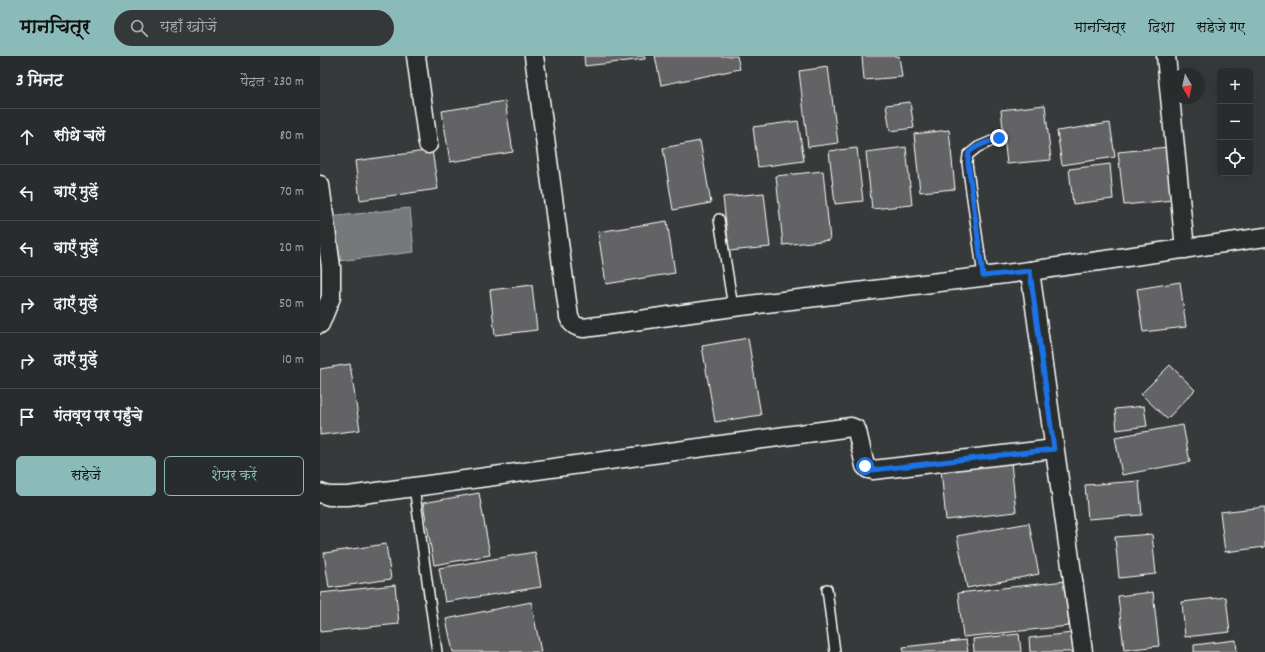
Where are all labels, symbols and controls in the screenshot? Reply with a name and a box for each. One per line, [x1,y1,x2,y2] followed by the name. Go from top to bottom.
[114,10,394,46] search box
[20,15,90,42] text: मानचित्र
[128,17,150,39] icon: search
[160,17,217,39] text: यहाँ खोजें
[1074,18,1126,38] text: मानचित्र
[1148,18,1175,38] text: दिशा
[1197,18,1245,38] text: सहेजे गए
[1169,68,1205,104] north arrow
[1217,68,1253,176] map controls
[1217,68,1253,104] button: +
[16,70,63,94] text: 3 मिनट
[240,73,304,92] text: पैदल · 230 m
[1217,104,1253,140] button: −
[16,126,38,148] icon: ahead
[54,126,105,148] text: सीधे चलें
[280,127,304,146] text: 80 m
[990,129,1008,147] route end
[1217,140,1253,176] button: locate
[16,182,38,204] icon: left
[54,182,98,204] text: बाएँ मुड़ें
[280,183,304,202] text: 70 m
[16,238,38,260] icon: left
[54,238,98,260] text: बाएँ मुड़ें
[279,239,304,258] text: 20 m
[16,294,38,316] icon: right
[54,294,97,316] text: दाएँ मुड़ें
[279,295,304,314] text: 50 m
[16,350,38,372] icon: right
[54,350,97,372] text: दाएँ मुड़ें
[282,351,304,370] text: 10 m
[16,406,38,428] icon: arrive
[54,406,143,428] text: गंतव्य पर पहुँचे
[16,456,156,496] button: सहेजें
[164,456,304,496] button: शेयर करें
[856,457,874,475] route start

